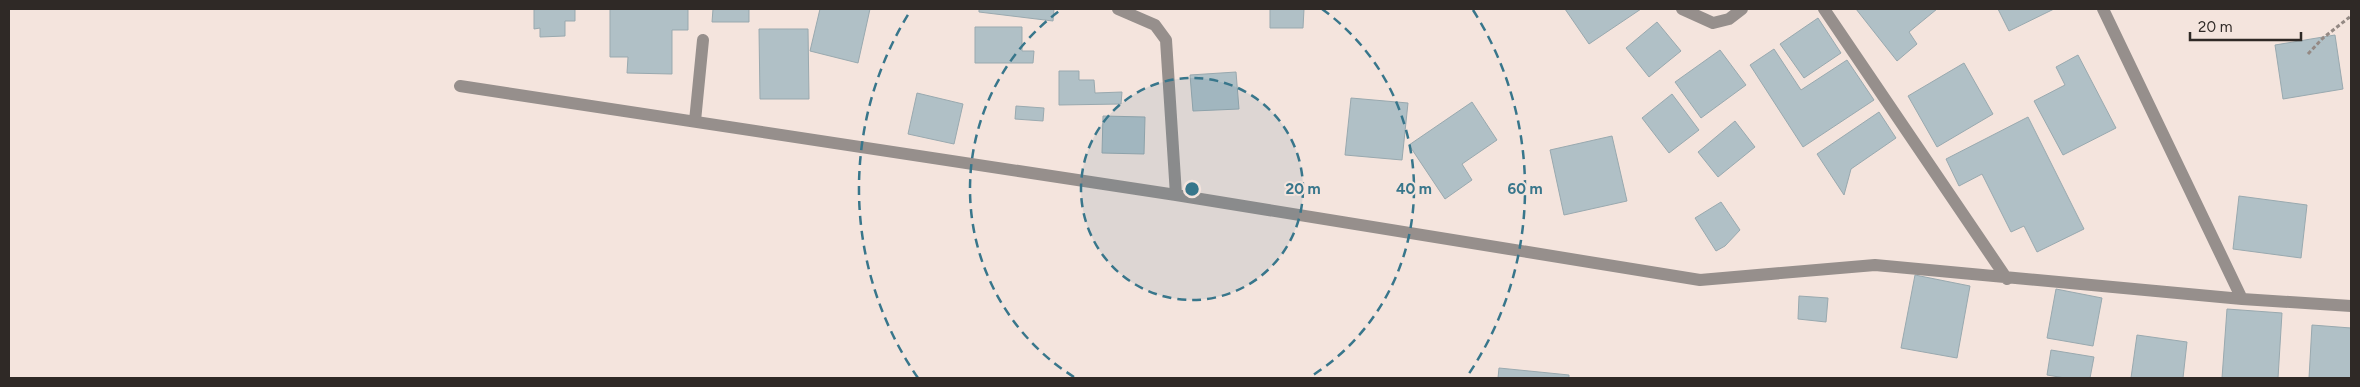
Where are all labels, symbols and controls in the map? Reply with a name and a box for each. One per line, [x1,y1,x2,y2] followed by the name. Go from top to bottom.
[2190,10,2301,42] scale bar
[2198,18,2232,36] text: 20 m
[1183,180,1201,198] centre of rings
[1285,180,1321,198] text: 20 m
[1396,180,1432,198] text: 40 m
[1507,180,1543,198] text: 60 m

